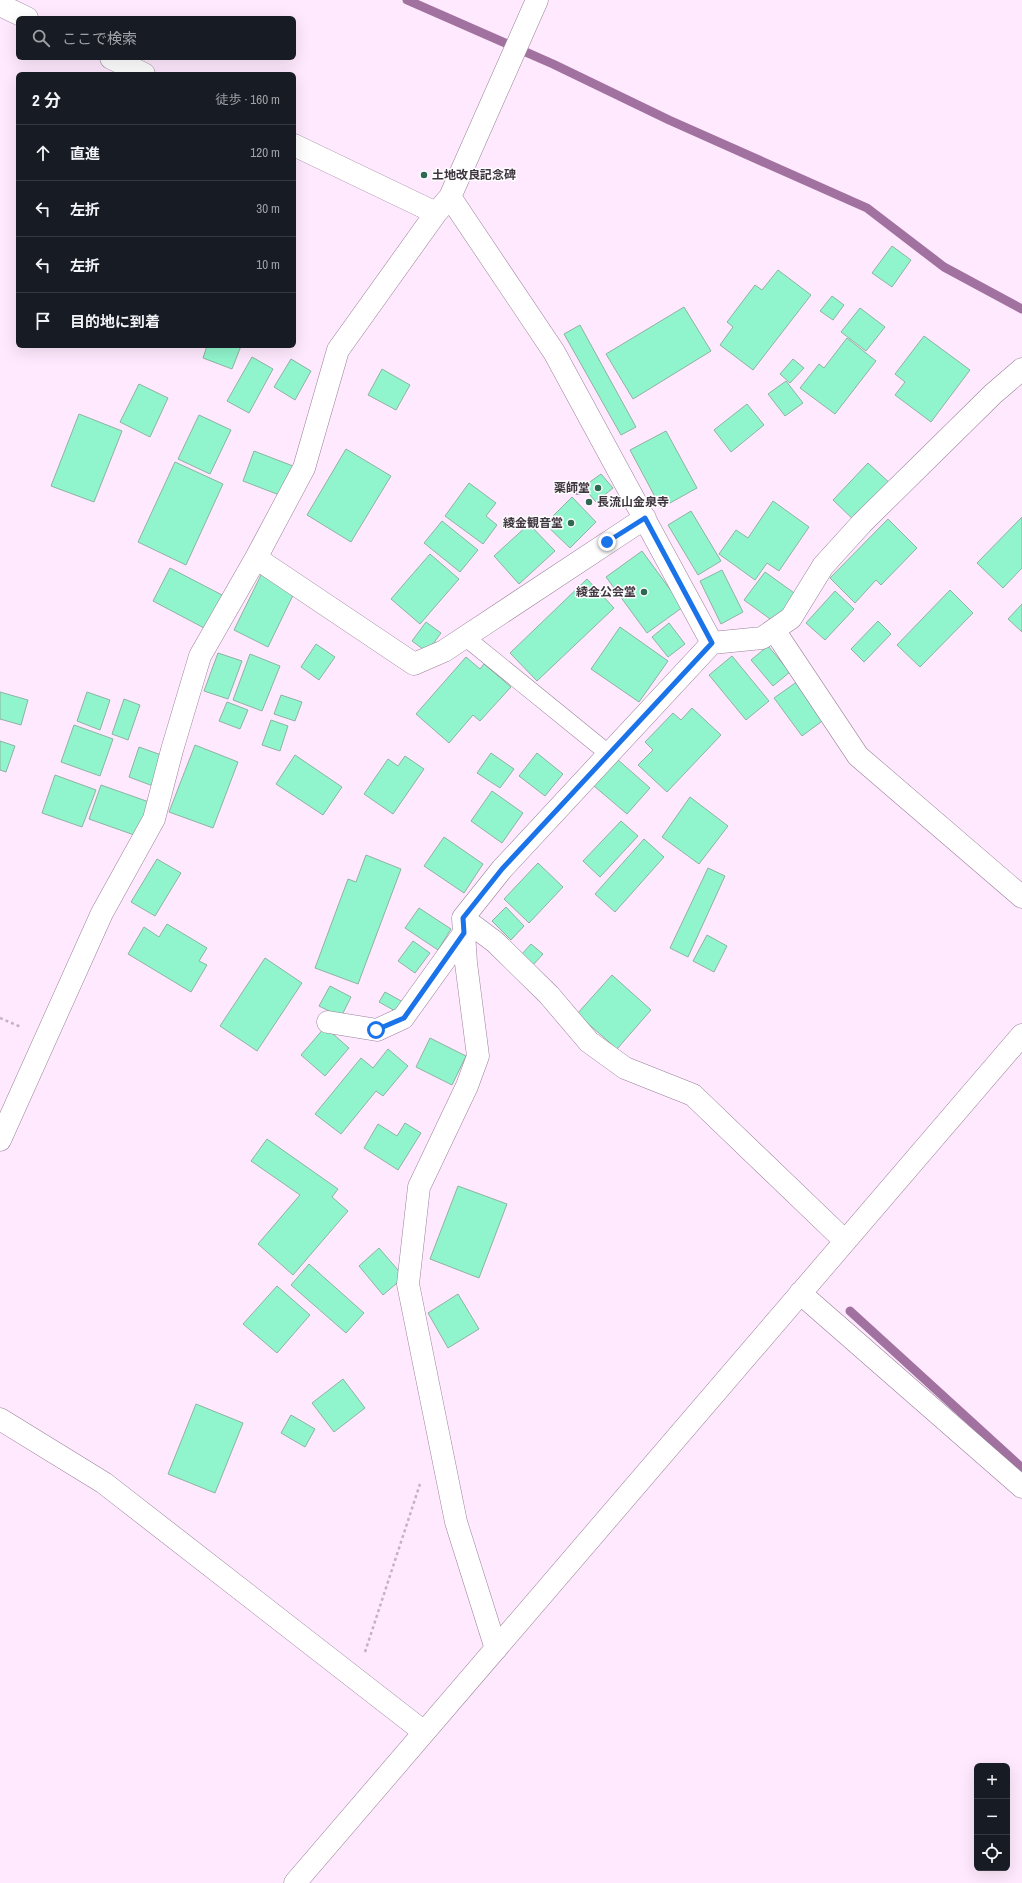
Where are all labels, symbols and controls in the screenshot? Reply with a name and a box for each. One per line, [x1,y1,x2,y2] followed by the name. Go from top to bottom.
[16,16,296,60] search box
[30,27,52,49] icon: search
[62,28,137,49] text: ここで検索
[32,88,61,111] text: 2 分
[215,91,280,108] text: 徒歩 · 160 m
[32,142,54,164] icon: ahead
[70,143,100,164] text: 直進
[250,144,280,161] text: 120 m
[432,167,516,183] place label: 土地改良記念碑
[419,170,429,180] marker: 土地改良記念碑
[32,198,54,220] icon: left
[70,199,100,220] text: 左折
[256,200,280,217] text: 30 m
[32,254,54,276] icon: left
[70,255,100,276] text: 左折
[256,256,280,273] text: 10 m
[32,310,54,332] icon: arrive
[70,311,160,332] text: 目的地に到着
[554,480,590,496] place label: 薬師堂
[593,483,603,493] marker: 薬師堂
[597,494,669,510] place label: 長流山金泉寺
[584,497,594,507] marker: 長流山金泉寺
[503,515,563,531] place label: 綾金観音堂
[566,518,576,528] marker: 綾金観音堂
[598,533,616,551] route end
[576,584,636,600] place label: 綾金公会堂
[639,587,649,597] marker: 綾金公会堂
[367,1021,385,1039] route start
[974,1763,1010,1871] map controls
[974,1763,1010,1799] button: +
[974,1799,1010,1835] button: −
[974,1835,1010,1871] button: locate

